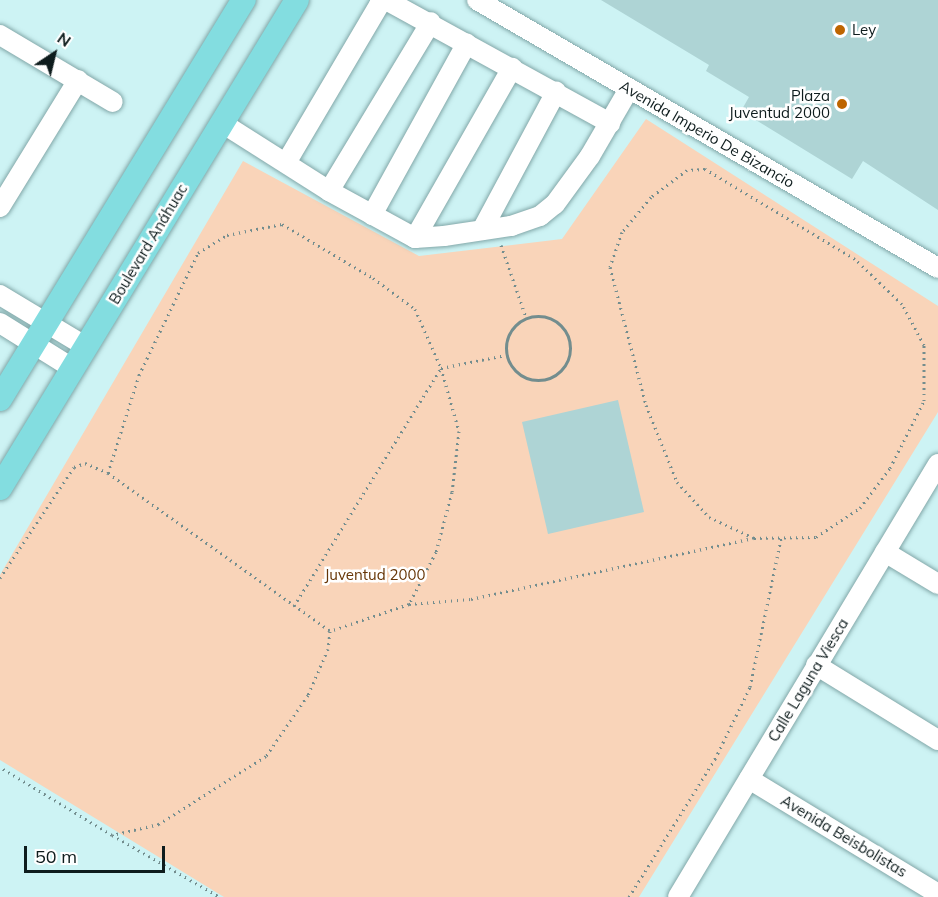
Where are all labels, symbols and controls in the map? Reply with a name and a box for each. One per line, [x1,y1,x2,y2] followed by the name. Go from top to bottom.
[852,21,876,39] place label: Ley
[833,23,847,37] marker: Ley
[24,24,84,84] north arrow
[54,28,75,51] text: N
[616,77,798,191] street label: Avenida Imperio De Bizancio
[729,86,830,121] place label: Plaza Juventud 2000
[835,97,849,111] marker: Plaza Juventud 2000
[105,181,191,307] street label: Boulevard Anáhuac
[324,566,426,584] park label: Juventud 2000
[764,615,852,745] street label: Calle Laguna Viesca
[778,791,910,881] street label: Avenida Beisbolistas
[27,834,168,872] scale bar
[35,845,77,868] text: 50 m

